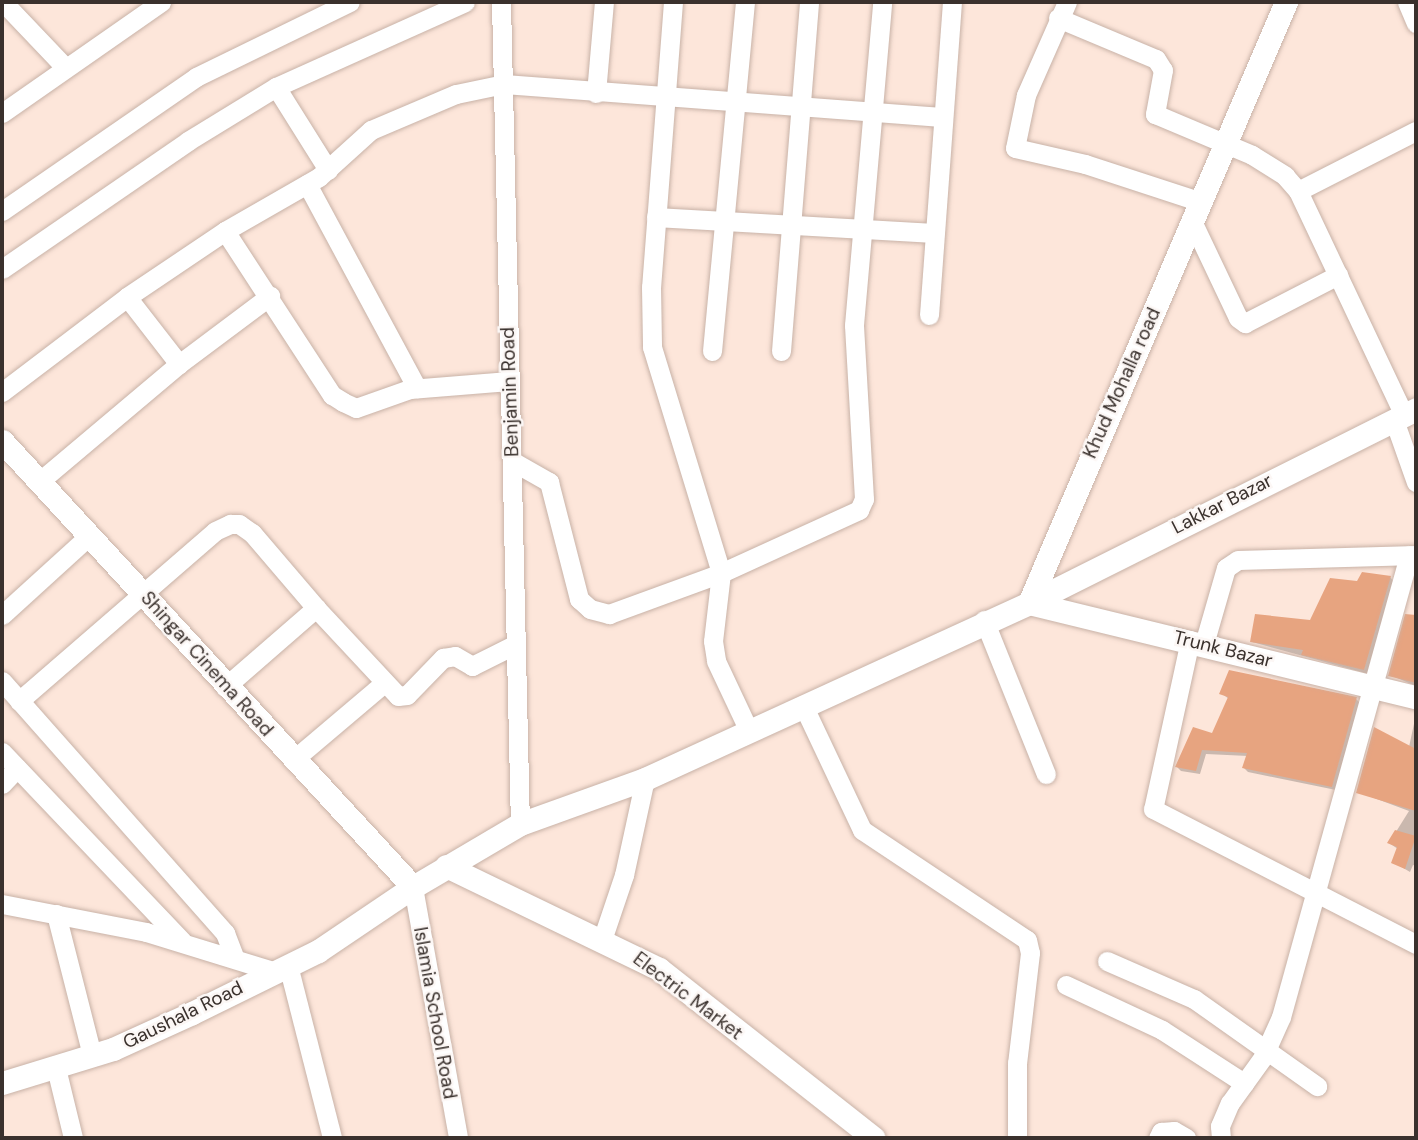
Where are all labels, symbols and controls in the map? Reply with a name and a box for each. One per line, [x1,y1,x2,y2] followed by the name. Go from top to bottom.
[1079,304,1165,462] street label: Khud Mohalla road
[496,327,524,457] street label: Benjamin Road
[1168,469,1276,539] street label: Lakkar Bazar
[136,587,278,741] street label: Shingar Cinema Road
[1171,626,1275,672] street label: Trunk Bazar
[409,925,461,1101] street label: Islamia School Road
[629,947,747,1045] street label: Electric Market
[119,976,247,1054] street label: Gaushala Road

